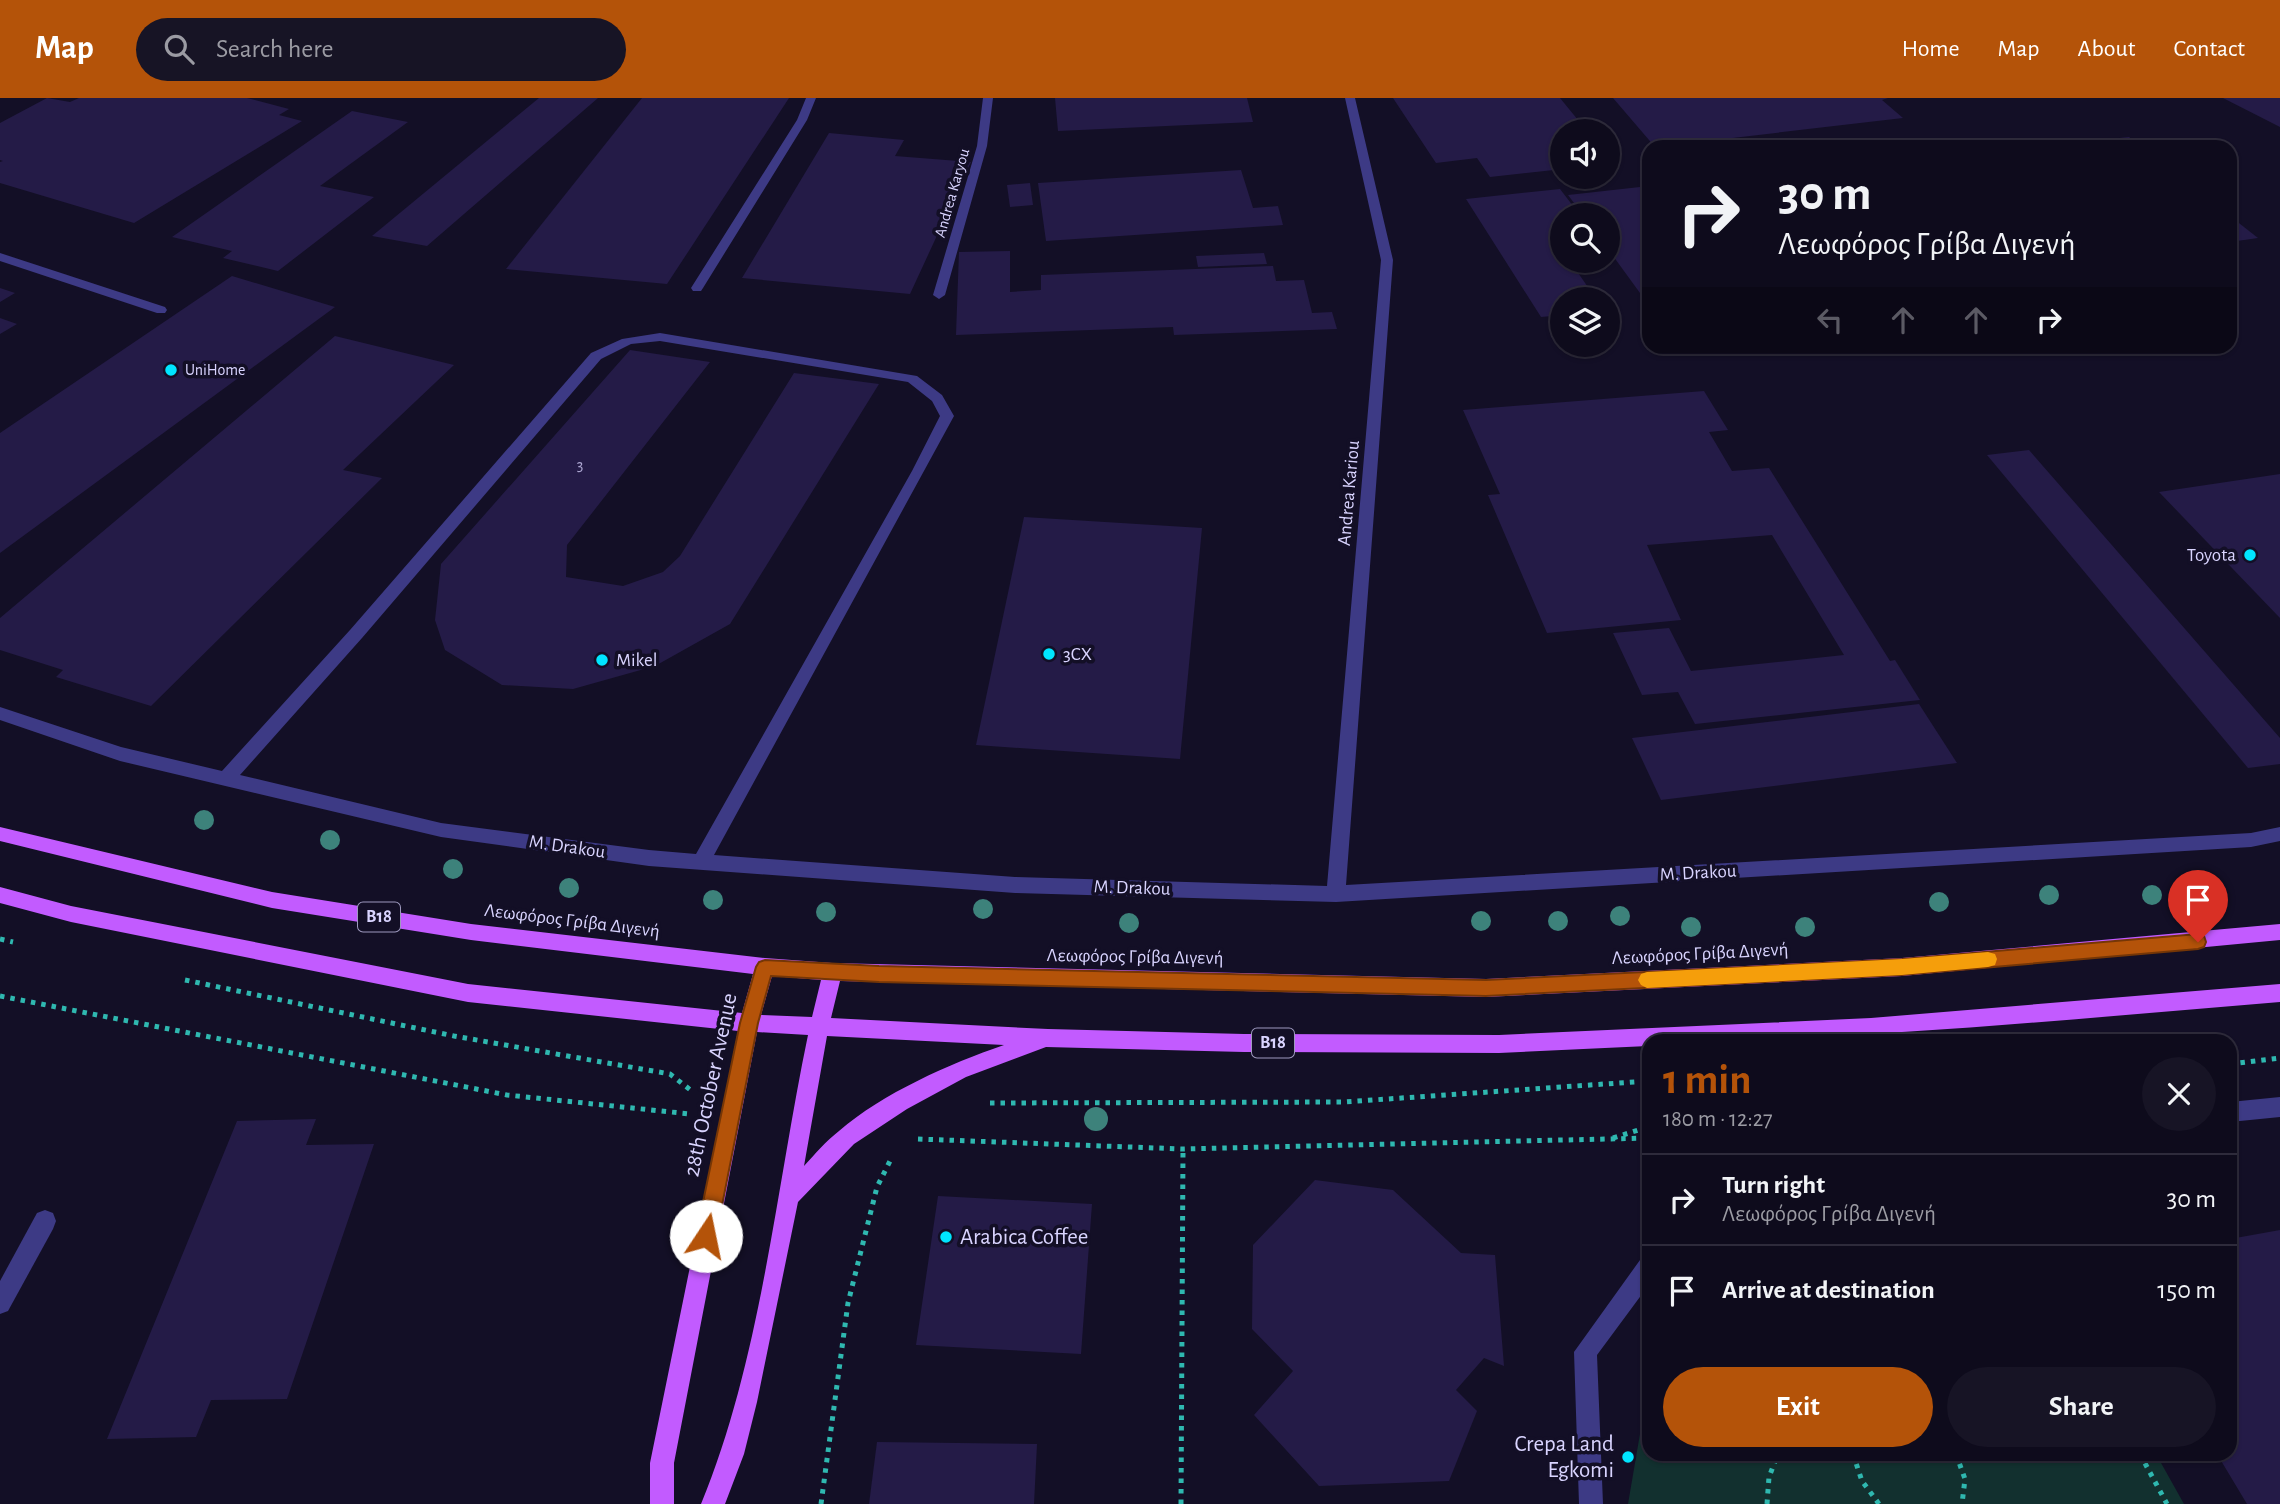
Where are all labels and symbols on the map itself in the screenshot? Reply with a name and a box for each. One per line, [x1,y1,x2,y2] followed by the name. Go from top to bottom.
[932,147,973,240] street label: Andrea Karyou
[163,362,179,378] marker: UniHome
[185,362,245,378] place label: UniHome
[1335,439,1363,547] street label: Andrea Kariou
[577,457,583,473] house number: 3
[2187,546,2236,565] place label: Toyota
[2242,547,2258,563] marker: Toyota
[1063,645,1092,664] place label: 3CX
[1041,646,1057,662] marker: 3CX
[616,651,657,670] place label: Mikel
[594,652,610,668] marker: Mikel
[528,832,607,862] street label: M. Drakou
[1659,861,1737,884] street label: M. Drakou
[2168,870,2228,942] pin
[1093,877,1171,899] street label: M. Drakou
[483,901,661,941] street label: Λεωφόρος Γρίβα Διγενή
[358,902,400,932] road number: B18
[1611,940,1789,968] street label: Λεωφόρος Γρίβα Διγενή
[1046,946,1224,968] street label: Λεωφόρος Γρίβα Διγενή
[680,991,742,1179] street label: 28th October Avenue
[1252,1028,1294,1058] road number: B18
[669,1199,743,1273] position arrow
[960,1226,1088,1249] place label: Arabica Coffee
[938,1229,954,1245] marker: Arabica Coffee
[1515,1433,1614,1482] place label: Crepa Land Egkomi
[1620,1449,1636,1465] marker: Crepa Land Egkomi

